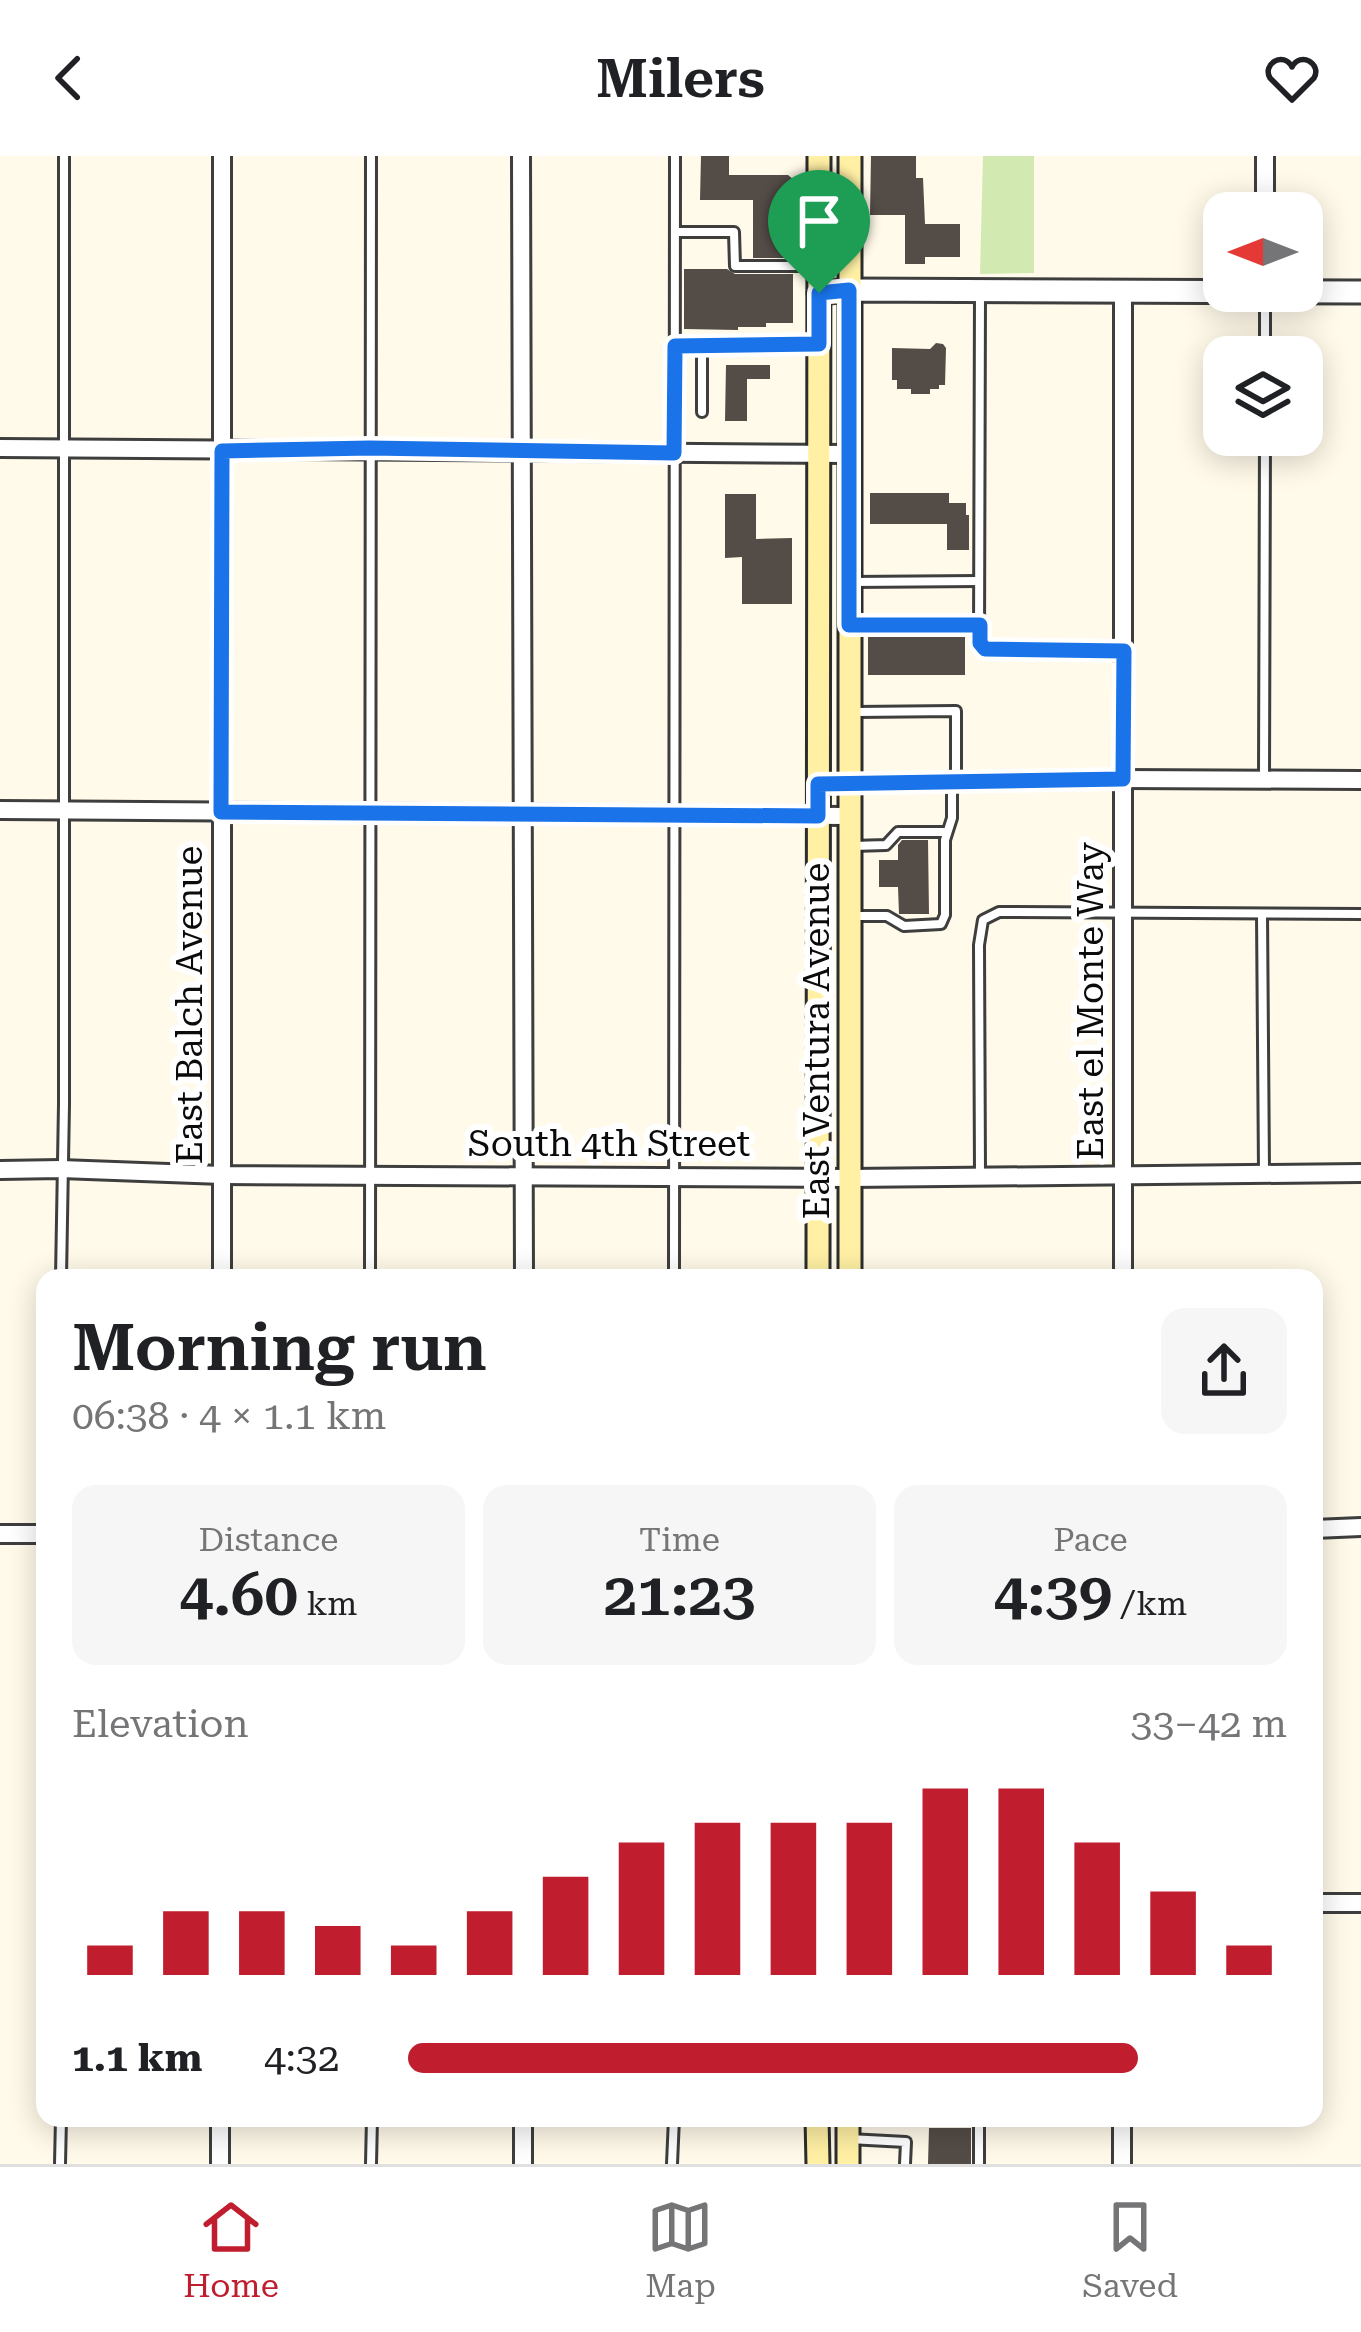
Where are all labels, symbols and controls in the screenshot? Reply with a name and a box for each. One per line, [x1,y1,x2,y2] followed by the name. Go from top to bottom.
[36,45,102,111] icon: back
[1259,45,1325,111] icon: heart
[596,47,765,110] text: Milers
[768,170,870,293] pin
[786,188,852,254] icon: arrive
[1203,192,1323,312] north arrow
[1203,192,1323,456] map controls
[1203,336,1323,456] button: layers
[1070,841,1112,1160] street label: East el Monte Way
[169,846,211,1164] street label: East Balch Avenue
[796,863,838,1219] street label: East Ventura Avenue
[468,1123,750,1165] street label: South 4th Street
[1161,1308,1287,1434] button: share
[72,1309,487,1386] text: Morning run
[72,1393,386,1439] text: 06:38 · 4 × 1.1 km
[199,1520,338,1559] text: Distance
[639,1520,720,1559] text: Time
[1053,1520,1128,1559] text: Pace
[180,1559,298,1630] text: 4.60
[603,1559,756,1630] text: 21:23
[994,1559,1112,1630] text: 4:39
[298,1584,357,1623] text: km
[1112,1584,1187,1623] text: /km
[72,1701,249,1747] text: Elevation
[1131,1701,1287,1747] text: 33–42 m
[72,2035,202,2081] text: 1.1 km
[264,2035,340,2081] text: 4:32
[183,2194,279,2305] tab: Home
[645,2194,716,2305] tab: Map
[1082,2194,1178,2305] tab: Saved

